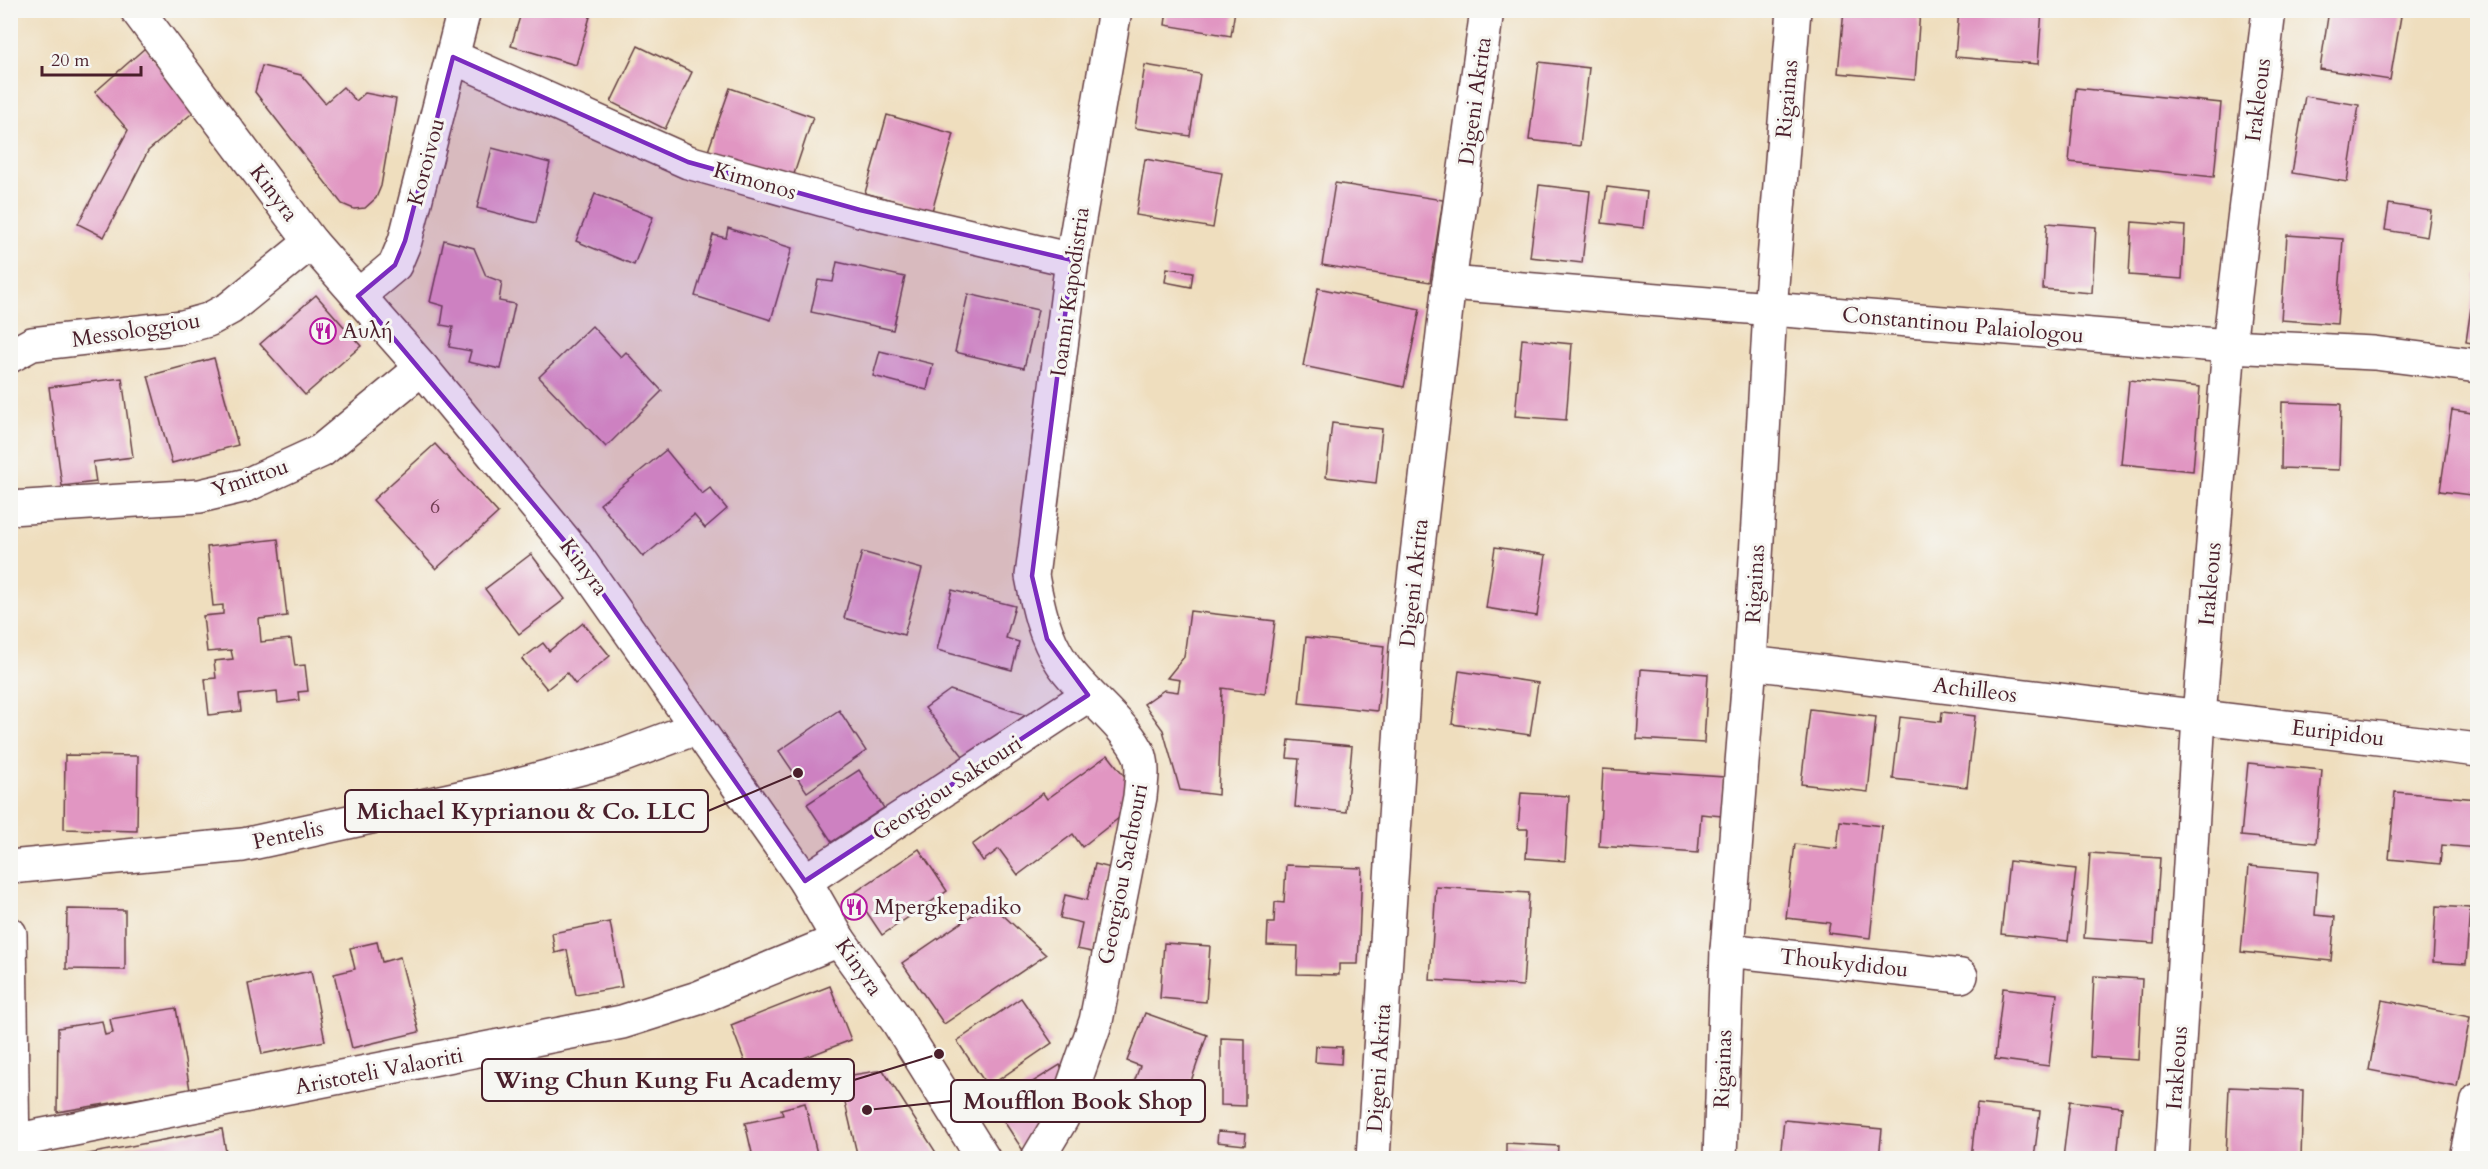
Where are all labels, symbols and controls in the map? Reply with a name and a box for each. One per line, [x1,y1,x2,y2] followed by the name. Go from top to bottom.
[1451,35,1499,167] street label: Digeni Akrita
[42,39,141,77] scale bar
[51,48,90,73] text: 20 m
[2238,57,2278,143] street label: Irakleous
[1769,58,1805,140] street label: Rigainas
[400,115,452,209] street label: Koroivou
[710,155,800,207] street label: Kimonos
[243,158,306,228] street label: Kinyra
[1043,205,1097,379] street label: Ioanni Kapodistria
[1841,299,2085,351] street label: Constantinou Palaiologou
[70,305,202,355] street label: Messologgiou
[308,316,338,346] restaurant icon: Αυλή
[342,316,393,346] place label: Αυλή
[208,451,292,505] street label: Ymittou
[430,493,440,520] house number: 6
[1392,517,1436,649] street label: Digeni Akrita
[553,532,616,602] street label: Kinyra
[2191,541,2229,627] street label: Irakleous
[1738,544,1772,624] street label: Rigainas
[1931,670,2019,710] street label: Achilleos
[2290,712,2386,754] street label: Euripidou
[866,728,1028,848] street label: Georgiou Saktouri
[1091,781,1155,967] street label: Georgiou Sachtouri
[345,790,708,832] callout: Michael Kyprianou & Co. LLC
[356,795,696,828] text: Michael Kyprianou & Co. LLC
[250,813,326,857] street label: Pentelis
[839,892,869,922] restaurant icon: Mpergkepadiko
[874,892,1021,922] place label: Mpergkepadiko
[828,932,890,1002] street label: Kinyra
[1778,941,1910,985] street label: Thoukydidou
[1360,1002,1398,1133] street label: Digeni Akrita
[2159,1025,2195,1111] street label: Irakleous
[1707,1029,1739,1109] street label: Rigainas
[292,1040,466,1102] street label: Aristoteli Valaoriti
[482,1059,854,1101] callout: Wing Chun Kung Fu Academy
[493,1064,842,1097] text: Wing Chun Kung Fu Academy
[951,1080,1205,1122] callout: Moufflon Book Shop
[963,1085,1193,1118] text: Moufflon Book Shop

